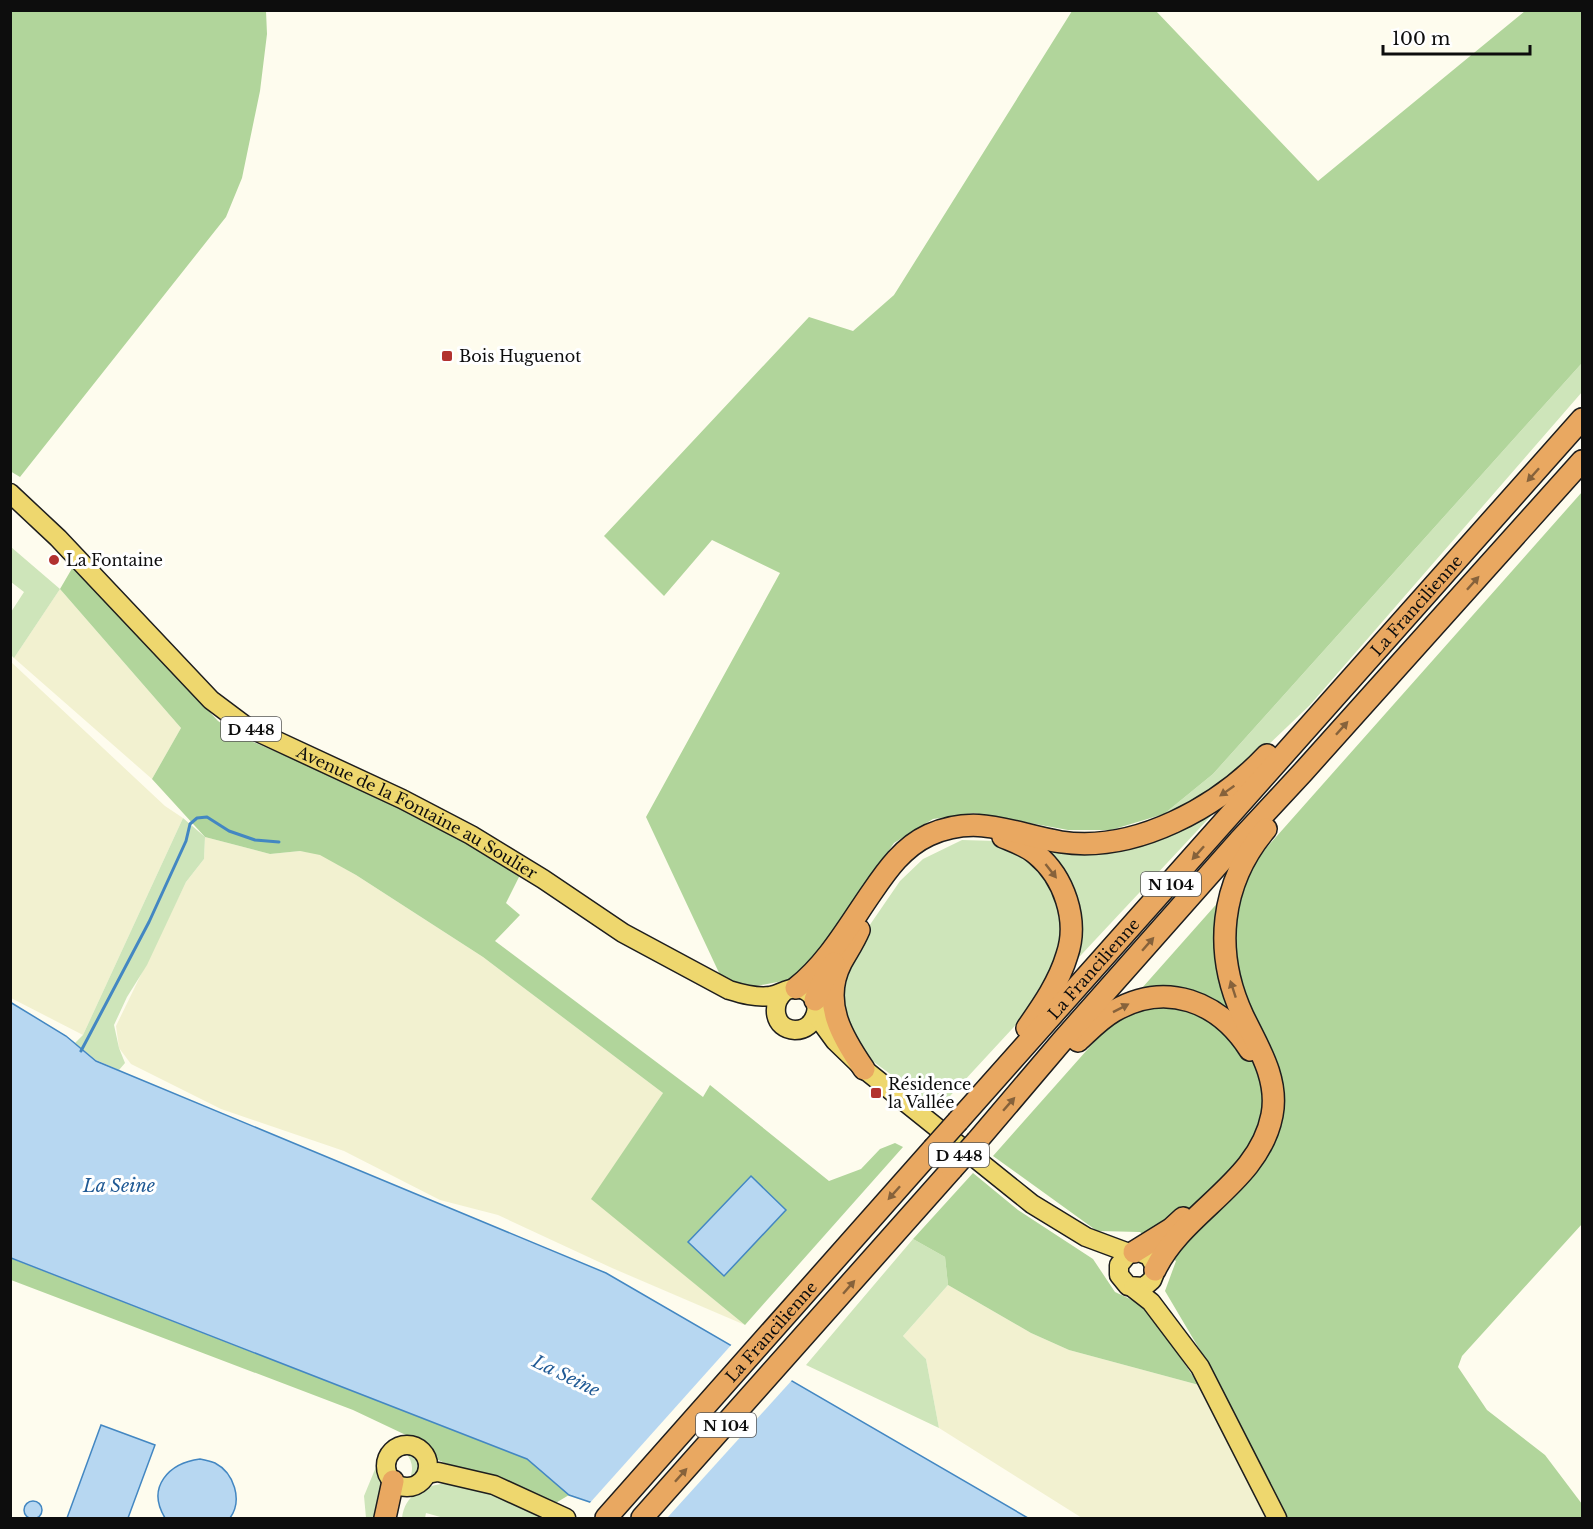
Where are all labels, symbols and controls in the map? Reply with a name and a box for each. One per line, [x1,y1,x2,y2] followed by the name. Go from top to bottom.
[1383,18,1530,56] scale bar
[1392,28,1450,50] text: 100 m
[459,346,581,366] place label: Bois Huguenot
[440,349,454,363] marker: Bois Huguenot
[1527,467,1540,482] one-way arrow
[66,550,163,570] place label: La Fontaine
[1366,551,1466,660] street label: La Francilienne
[47,553,61,567] marker: La Fontaine
[1466,576,1480,591] one-way arrow
[221,717,281,741] road number: D 448
[1335,721,1349,736] one-way arrow
[293,741,541,883] street label: Avenue de la Fontaine au Soulier
[1219,785,1235,797] one-way arrow
[1192,845,1205,860] one-way arrow
[1045,864,1057,879] one-way arrow
[1141,872,1201,896] road number: N 104
[1043,914,1144,1023] street label: La Francilienne
[1141,936,1155,951] one-way arrow
[1228,980,1237,998] one-way arrow
[1112,1003,1130,1013] one-way arrow
[888,1074,971,1112] place label: Résidence la Vallée
[869,1086,883,1100] marker: Résidence la Vallée
[1002,1097,1015,1112] one-way arrow
[929,1143,989,1167] road number: D 448
[82,1175,155,1197] water label: La Seine
[888,1185,901,1200] one-way arrow
[721,1277,821,1386] street label: La Francilienne
[842,1279,855,1295] one-way arrow
[528,1350,603,1402] water label: La Seine
[696,1413,756,1437] road number: N 104
[674,1468,687,1483] one-way arrow

